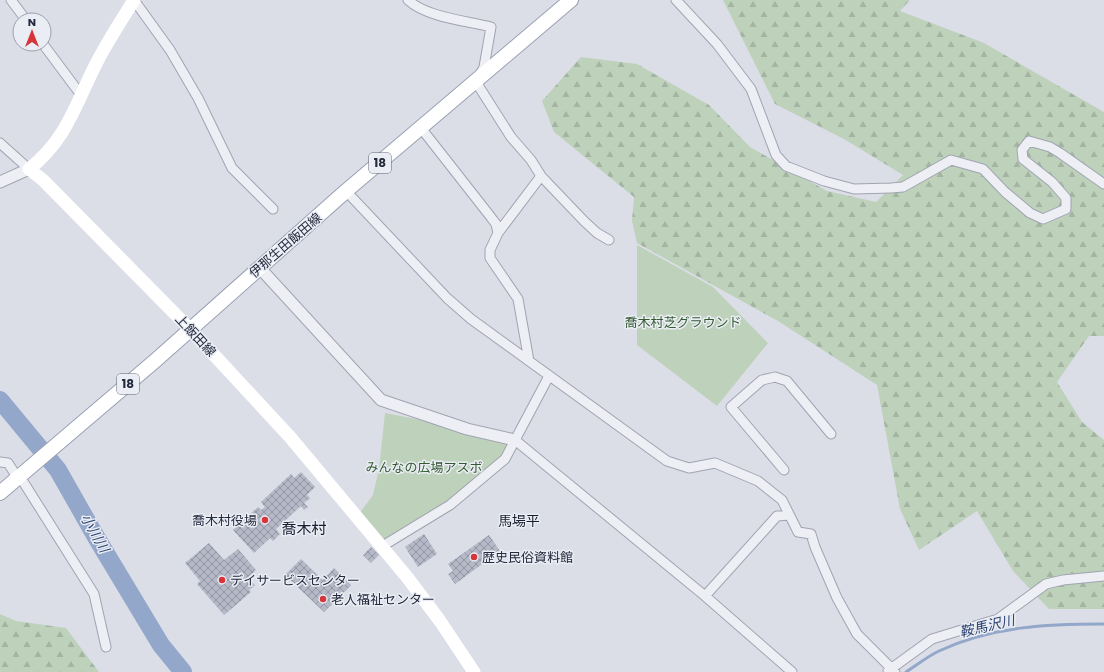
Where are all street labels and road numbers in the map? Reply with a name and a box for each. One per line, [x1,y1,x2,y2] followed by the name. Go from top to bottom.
[369,153,391,173] road number: 18
[245,208,326,282] street label: 伊那生田飯田線
[171,310,220,361] street label: 上飯田線
[117,374,139,394] road number: 18

